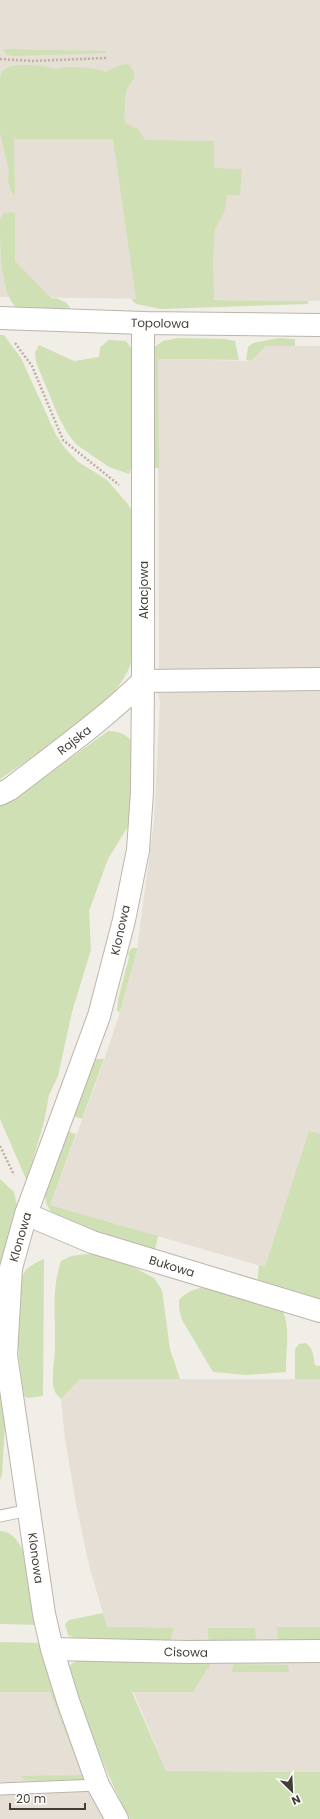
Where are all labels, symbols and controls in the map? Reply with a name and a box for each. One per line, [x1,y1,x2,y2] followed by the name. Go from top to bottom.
[131,314,189,332] street label: Topolowa
[135,561,152,619] street label: Akacjowa
[53,721,95,759] street label: Rajska
[106,903,134,957] street label: Klonowa
[5,1210,35,1264] street label: Klonowa
[147,1251,197,1281] street label: Bukowa
[24,1531,48,1585] street label: Klonowa
[164,1643,208,1661] street label: Cisowa
[272,1771,312,1811] north arrow
[10,1785,85,1811] scale bar
[16,1790,46,1807] text: 20 m
[289,1791,303,1809] text: N

